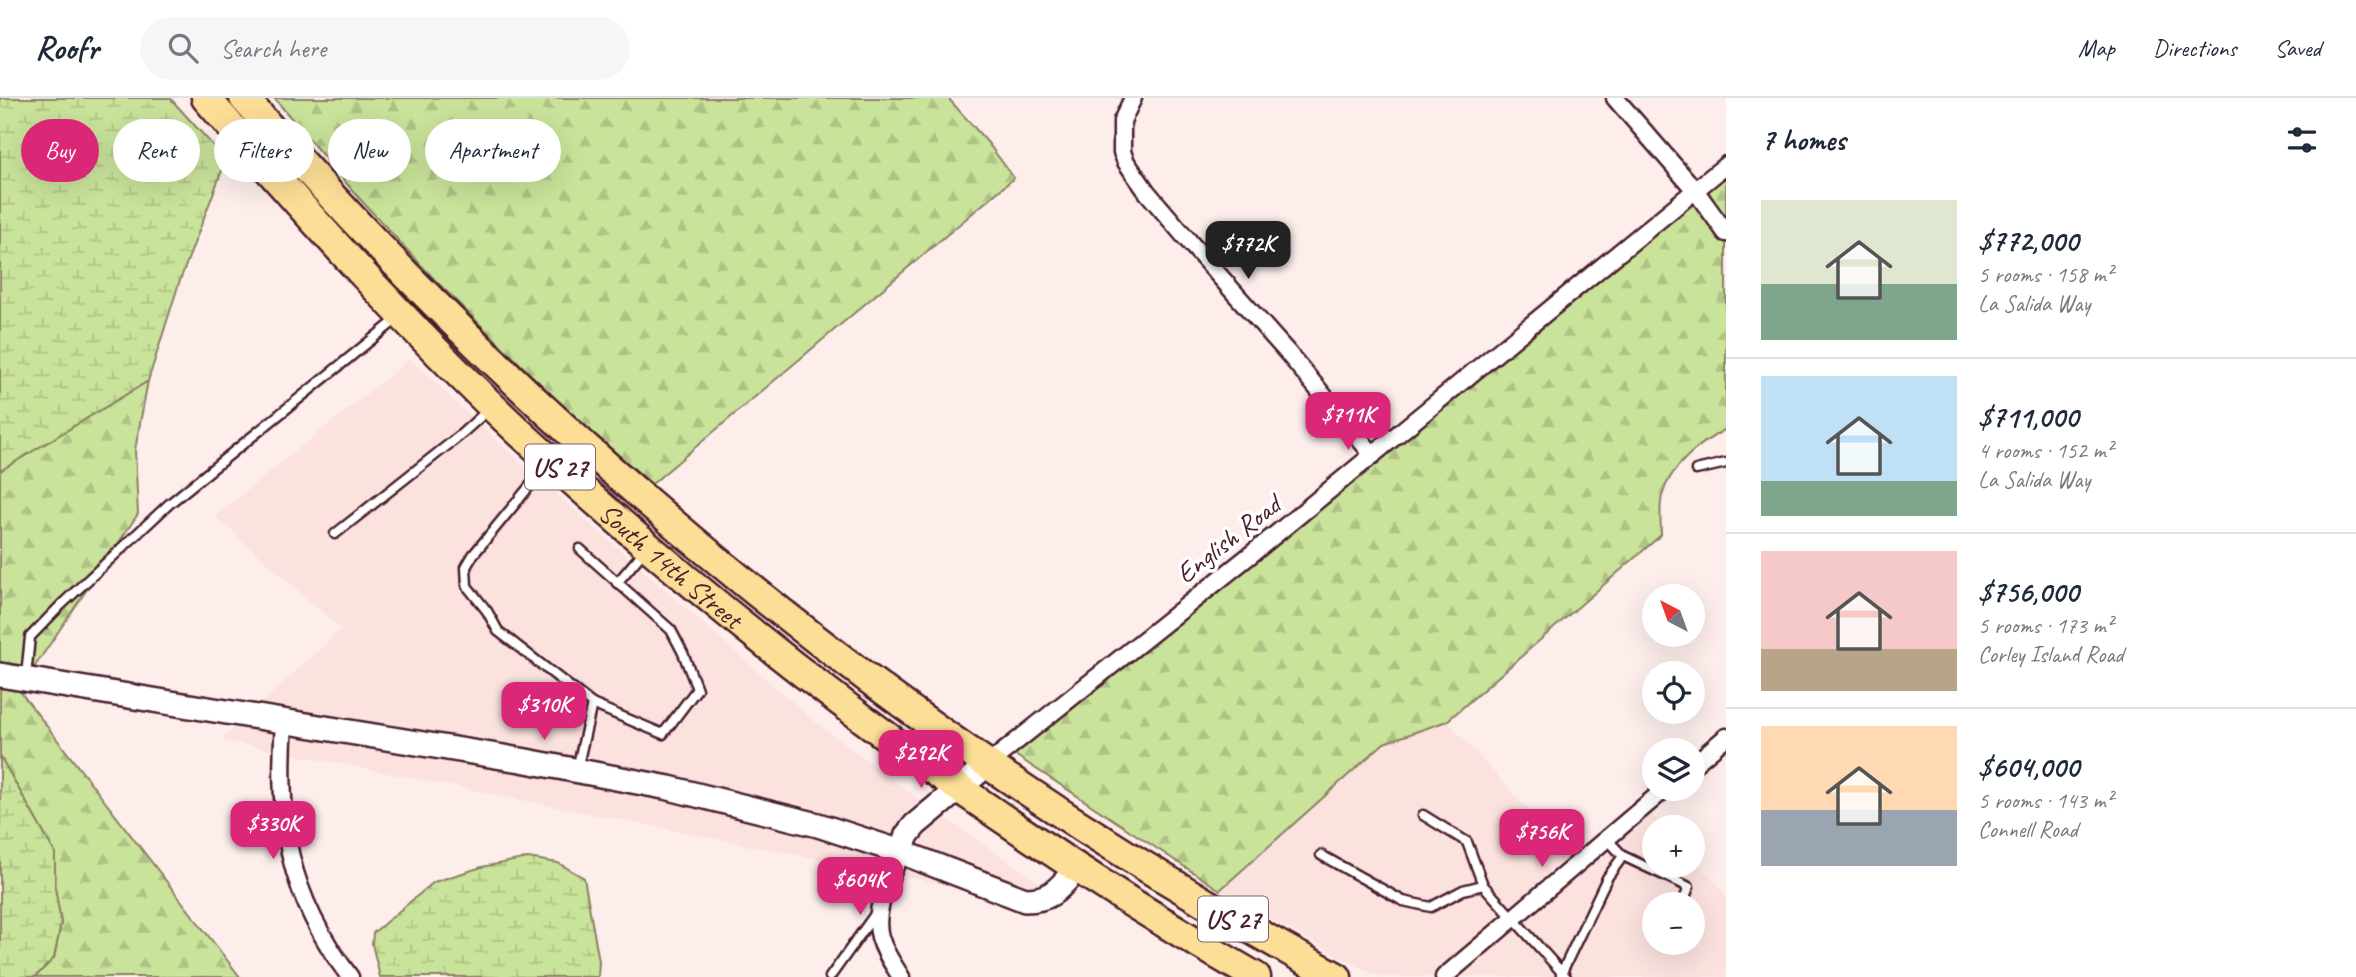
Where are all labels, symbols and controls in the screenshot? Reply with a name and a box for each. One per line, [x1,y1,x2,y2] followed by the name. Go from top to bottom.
[140,17,630,80] search box
[35,27,98,69] text: Roofr
[164,29,202,67] icon: search
[220,32,326,65] text: Search here
[2078,33,2115,63] text: Map
[2153,33,2236,63] text: Directions
[2274,33,2321,63] text: Saved
[21,119,99,182] chip: Buy
[113,119,200,182] chip: Rent
[214,119,314,182] chip: Filters
[328,119,411,182] chip: New
[425,119,561,182] chip: Apartment
[1761,121,1846,159] text: 7 homes
[2283,121,2321,159] icon: filters
[1199,222,1297,281] pin: $772K
[1978,222,2078,260] text: $772,000
[1817,228,1901,312] icon: home
[1222,229,1274,258] text: $772K
[1978,260,2113,289] text: 5 rooms · 158 m²
[1978,289,2090,318] text: La Salida Way
[1299,392,1397,452] pin: $711K
[1978,398,2078,436] text: $711,000
[1322,400,1375,429] text: $711K
[1817,404,1901,488] icon: home
[1978,436,2113,465] text: 4 rooms · 152 m²
[525,444,595,490] road number: US 27
[1978,465,2090,494] text: La Salida Way
[1169,485,1291,591] street label: English Road
[592,495,752,637] street label: South 14th Street
[1978,573,2078,611] text: $756,000
[1817,579,1901,663] icon: home
[1642,584,1704,648] north arrow
[1642,584,1705,955] map controls
[1978,611,2113,640] text: 5 rooms · 173 m²
[1978,640,2124,669] text: Corley Island Road
[1642,661,1705,724] button: locate
[495,682,593,742] pin: $310K
[517,690,571,719] text: $310K
[872,730,970,790] pin: $292K
[895,738,947,767] text: $292K
[1642,738,1705,801] button: layers
[1978,748,2079,786] text: $604,000
[1817,754,1901,838] icon: home
[1978,786,2113,815] text: 5 rooms · 143 m²
[224,802,322,861] pin: $330K
[246,809,300,838] text: $330K
[1493,810,1591,869] pin: $756K
[1642,815,1705,878] button: +
[1978,815,2078,844] text: Connell Road
[1515,817,1569,846] text: $756K
[811,858,909,917] pin: $604K
[833,865,887,894] text: $604K
[1642,892,1705,955] button: −
[1198,897,1268,942] road number: US 27

